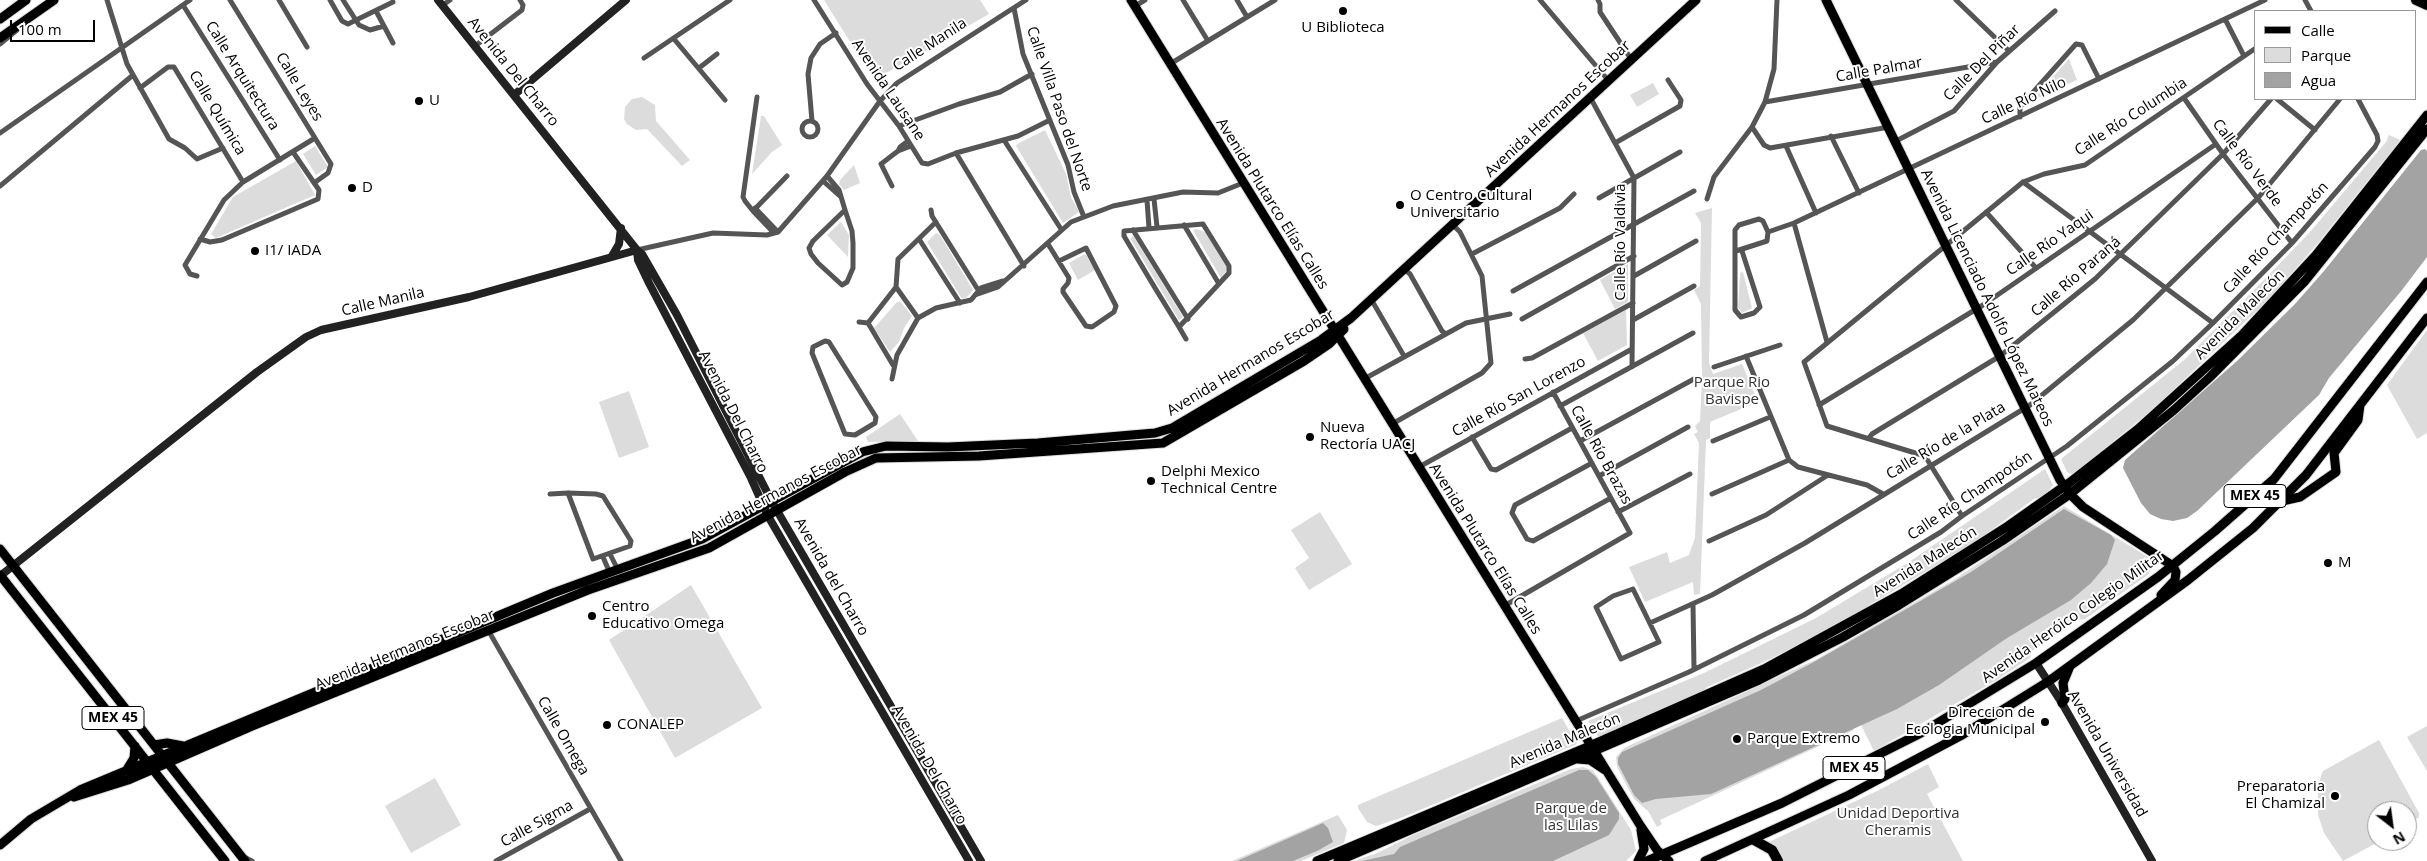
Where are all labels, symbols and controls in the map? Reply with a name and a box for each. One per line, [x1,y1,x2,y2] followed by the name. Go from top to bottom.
[1337,5,1349,17] marker: U Biblioteca
[12,10,98,42] scale bar
[2254,10,2417,100] legend
[464,14,562,130] street label: Avenida Del Charro
[890,14,970,76] street label: Calle Manila
[201,18,283,134] street label: Calle Arquitectura
[18,19,62,39] text: 100 m
[1301,19,1385,37] place label: U Biblioteca
[2301,20,2335,40] text: Calle
[1940,21,2024,105] street label: Calle Del Piñar
[1022,24,1096,194] street label: Calle Villa Paso del Norte
[847,36,929,144] street label: Avenida Lausane
[1482,37,1634,181] street label: Avenida Hermanos Escobar
[2301,45,2351,65] text: Parque
[271,49,327,125] street label: Calle Leyes
[1835,54,1923,86] street label: Calle Palmar
[185,67,249,159] street label: Calle Química
[2301,70,2336,90] text: Agua
[1979,74,2069,128] street label: Calle Río Nilo
[2071,74,2191,160] street label: Calle Río Columbia
[429,92,440,110] place label: U
[413,95,425,107] marker: U
[1212,115,1332,293] street label: Avenida Plutarco Elías Calles
[2208,116,2286,210] street label: Calle Río Verde
[1917,166,2057,430] street label: Avenida Licenciado Adolfo López Mateos
[2220,178,2332,298] street label: Calle Río Champotón
[362,179,373,197] place label: D
[346,182,358,194] marker: D
[1612,183,1630,301] street label: Calle Río Valdivia
[1410,187,1532,222] place label: O Centro Cultural Universitario
[1394,199,1406,211] marker: O Centro Cultural Universitario
[2003,206,2097,280] street label: Calle Río Yaqui
[2027,233,2125,321] street label: Calle Río Paraná
[265,242,321,260] place label: I1/ IADA
[249,245,261,257] marker: I1/ IADA
[2191,266,2289,364] street label: Avenida Malecón
[340,284,426,320] street label: Calle Manila
[1164,306,1338,420] street label: Avenida Hermanos Escobar
[694,348,772,476] street label: Avenida Del Charro
[1449,353,1589,441] street label: Calle Río San Lorenzo
[1694,374,1770,409] park label: Parque Rio Bavispe
[1883,398,2009,484] street label: Calle Río de la Plata
[1566,402,1636,508] street label: Calle Río Brazas
[1320,419,1415,454] place label: Nueva Rectoría UACJ
[1304,431,1316,443] marker: Nueva Rectoría UACJ
[687,441,865,547] street label: Avenida Hermanos Escobar
[1904,448,2036,544] street label: Calle Río Champotón
[1425,460,1545,638] street label: Avenida Plutarco Elías Calles
[1161,463,1277,498] place label: Delphi Mexico Technical Centre
[1145,475,1157,487] marker: Delphi Mexico Technical Centre
[2224,484,2286,508] road number: MEX 45
[790,515,872,639] street label: Avenida del Charro
[1870,523,1980,601] street label: Avenida Malecón
[1978,547,2168,687] street label: Avenida Heróico Colegio Militar
[2338,554,2351,572] place label: M
[2322,557,2334,569] marker: M
[602,598,724,633] place label: Centro Educativo Omega
[313,606,497,694] street label: Avenida Hermanos Escobar
[586,610,598,622] marker: Centro Educativo Omega
[2063,687,2151,821] street label: Avenida Universidad
[533,693,593,779] street label: Calle Omega
[887,702,971,828] street label: Avenida Del Charro
[1906,704,2035,739] place label: Direccion de Ecologia Municipal
[82,706,144,730] road number: MEX 45
[1507,709,1623,773] street label: Avenida Malecón
[617,716,684,734] place label: CONALEP
[2039,716,2051,728] marker: Direccion de Ecologia Municipal
[601,719,613,731] marker: CONALEP
[1747,730,1860,748] place label: Parque Extremo
[1731,733,1743,745] marker: Parque Extremo
[1823,756,1885,780] road number: MEX 45
[2237,778,2325,813] place label: Preparatoria El Chamizal
[2329,790,2341,802] marker: Preparatoria El Chamizal
[498,797,576,851] street label: Calle Sigma
[1535,800,1607,835] park label: Parque de las Lilas
[2367,801,2417,851] north arrow
[1836,805,1960,840] park label: Unidad Deportiva Cheramis
[2390,827,2409,850] text: N

